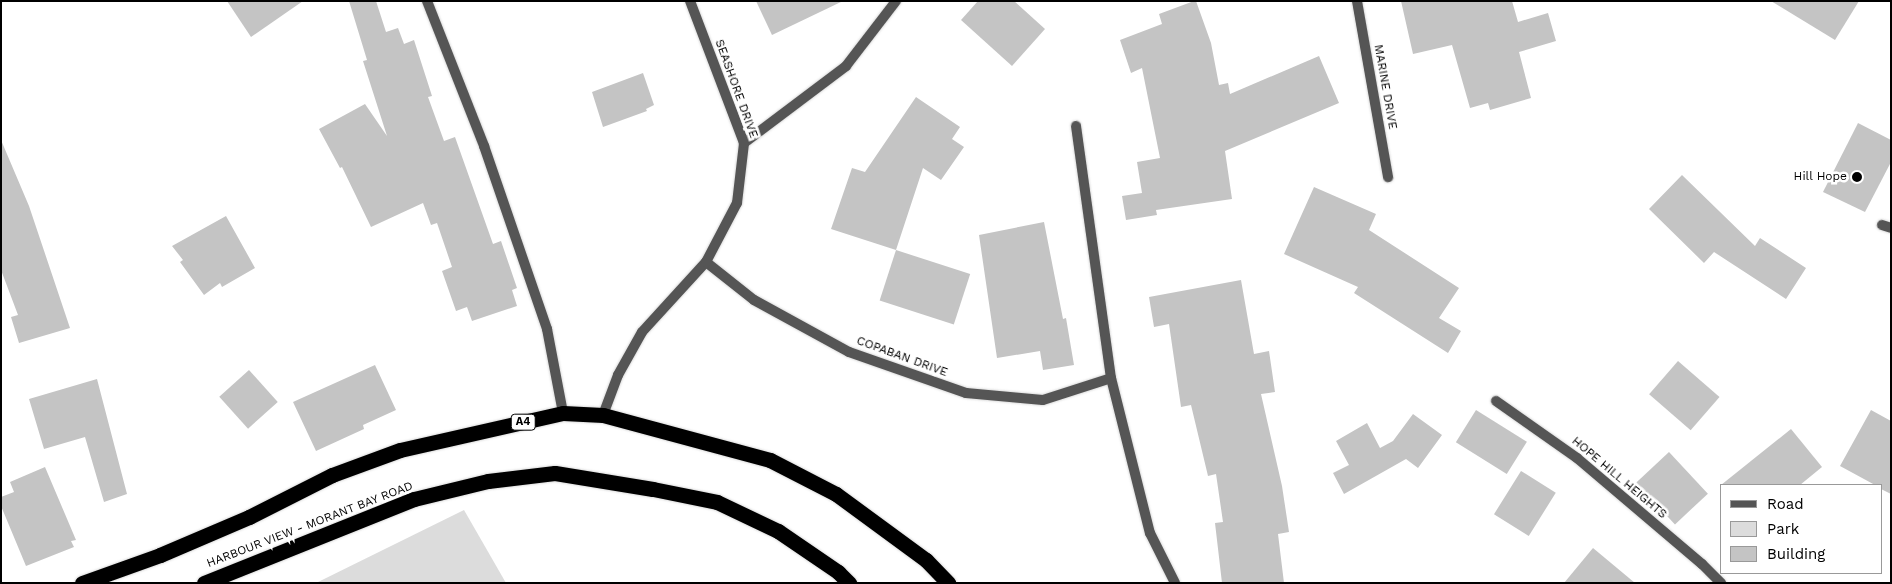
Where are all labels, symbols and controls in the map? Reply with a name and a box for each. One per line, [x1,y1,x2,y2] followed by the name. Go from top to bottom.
[711,38,761,140] street label: SEASHORE DRIVE
[1370,43,1400,131] street label: MARINE DRIVE
[1793,170,1847,184] place label: Hill Hope
[1851,171,1863,183] marker: Hill Hope
[854,334,950,380] street label: COPABAN DRIVE
[510,414,536,431] road number: A4
[1569,434,1669,522] street label: HOPE HILL HEIGHTS
[204,479,416,571] street label: HARBOUR VIEW - MORANT BAY ROAD
[1720,484,1882,574] legend
[1767,495,1804,513] text: Road
[1767,520,1799,538] text: Park
[1767,545,1825,563] text: Building

